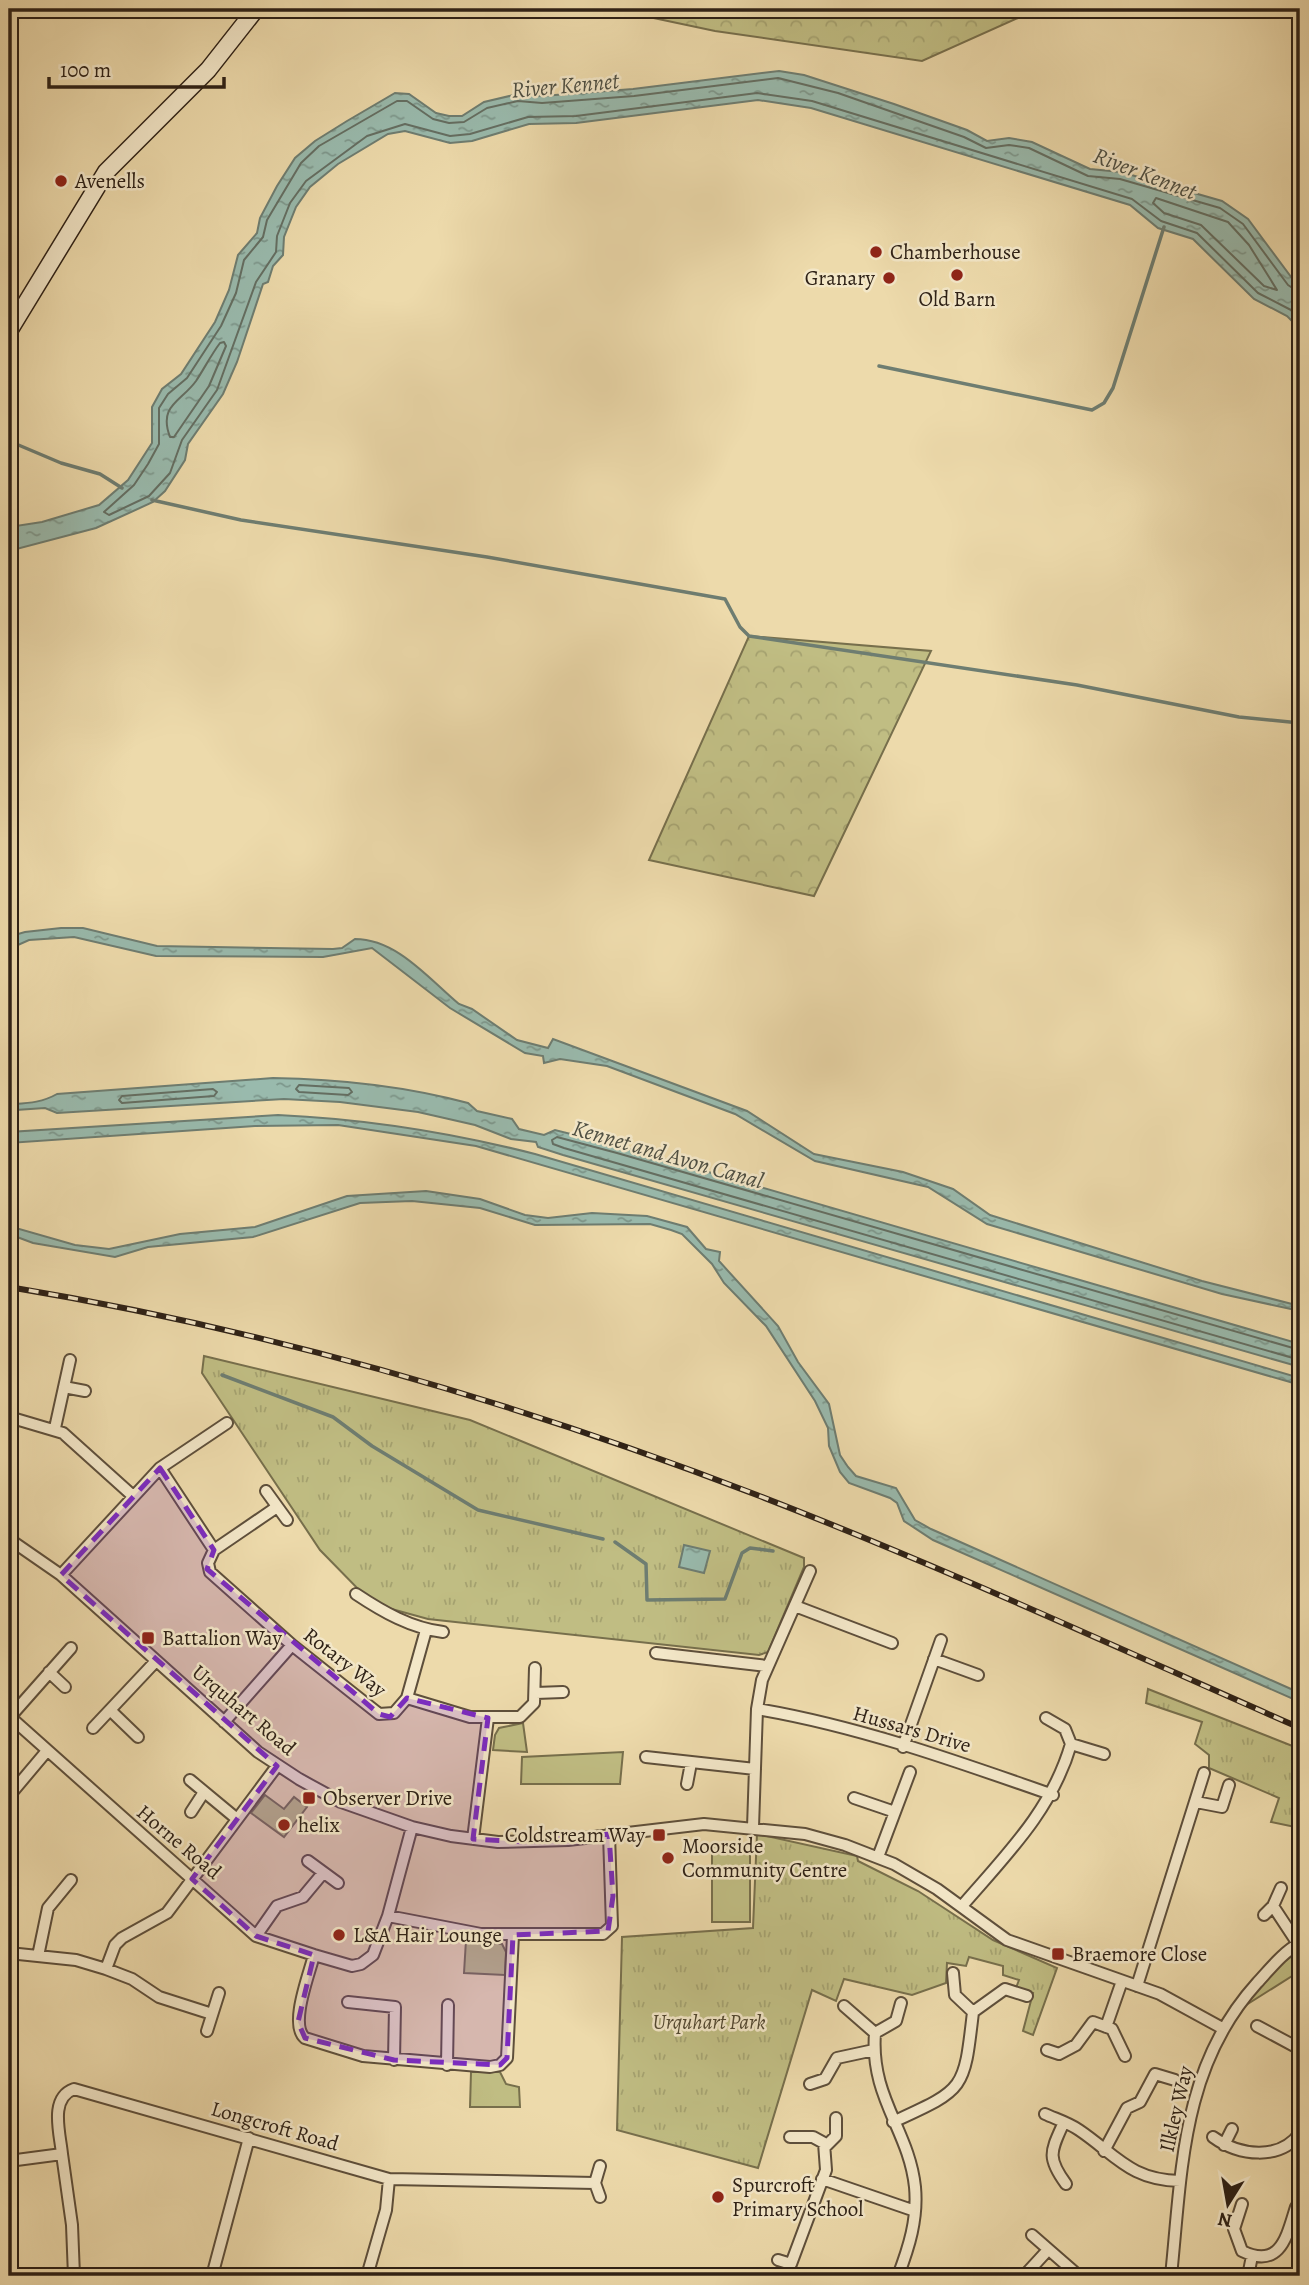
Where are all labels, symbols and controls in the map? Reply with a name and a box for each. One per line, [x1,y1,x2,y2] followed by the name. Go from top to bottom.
[49,46,224,90] scale bar
[60,56,111,84] text: 100 m
[510,65,621,106] water label: River Kennet
[1089,140,1202,208] water label: River Kennet
[74,167,145,195] place label: Avenells
[53,173,69,189] marker: Avenells
[890,238,1021,266] place label: Chamberhouse
[868,244,884,260] marker: Chamberhouse
[805,264,876,292] place label: Granary
[949,267,965,283] marker: Old Barn
[881,270,897,286] marker: Granary
[919,285,995,313] place label: Old Barn
[569,1112,767,1197] water label: Kennet and Avon Canal
[298,1621,393,1704] street label: Rotary Way
[162,1624,282,1652] place label: Battalion Way
[140,1630,156,1646] marker: Battalion Way
[186,1658,302,1762] street label: Urquhart Road
[850,1699,974,1759] street label: Hussars Drive
[323,1784,452,1812] place label: Observer Drive
[301,1790,317,1806] marker: Observer Drive
[131,1798,228,1886] street label: Horne Road
[298,1811,340,1839] place label: helix
[276,1817,292,1833] marker: helix
[505,1821,646,1849] place label: Coldstream Way
[651,1827,667,1843] marker: Coldstream Way
[682,1832,847,1884] place label: Moorside Community Centre
[660,1850,676,1866] marker: Moorside Community Centre
[353,1921,502,1949] place label: L&A Hair Lounge
[331,1927,347,1943] marker: L&A Hair Lounge
[1072,1940,1207,1968] place label: Braemore Close
[1050,1946,1066,1962] marker: Braemore Close
[652,2008,766,2036] park label: Urquhart Park
[1152,2062,1200,2155] street label: Ilkley Way
[208,2094,343,2158] street label: Longcroft Road
[1194,2170,1264,2240] north arrow
[732,2171,863,2223] place label: Spurcroft Primary School
[710,2189,726,2205] marker: Spurcroft Primary School
[1216,2206,1234,2234] text: N

